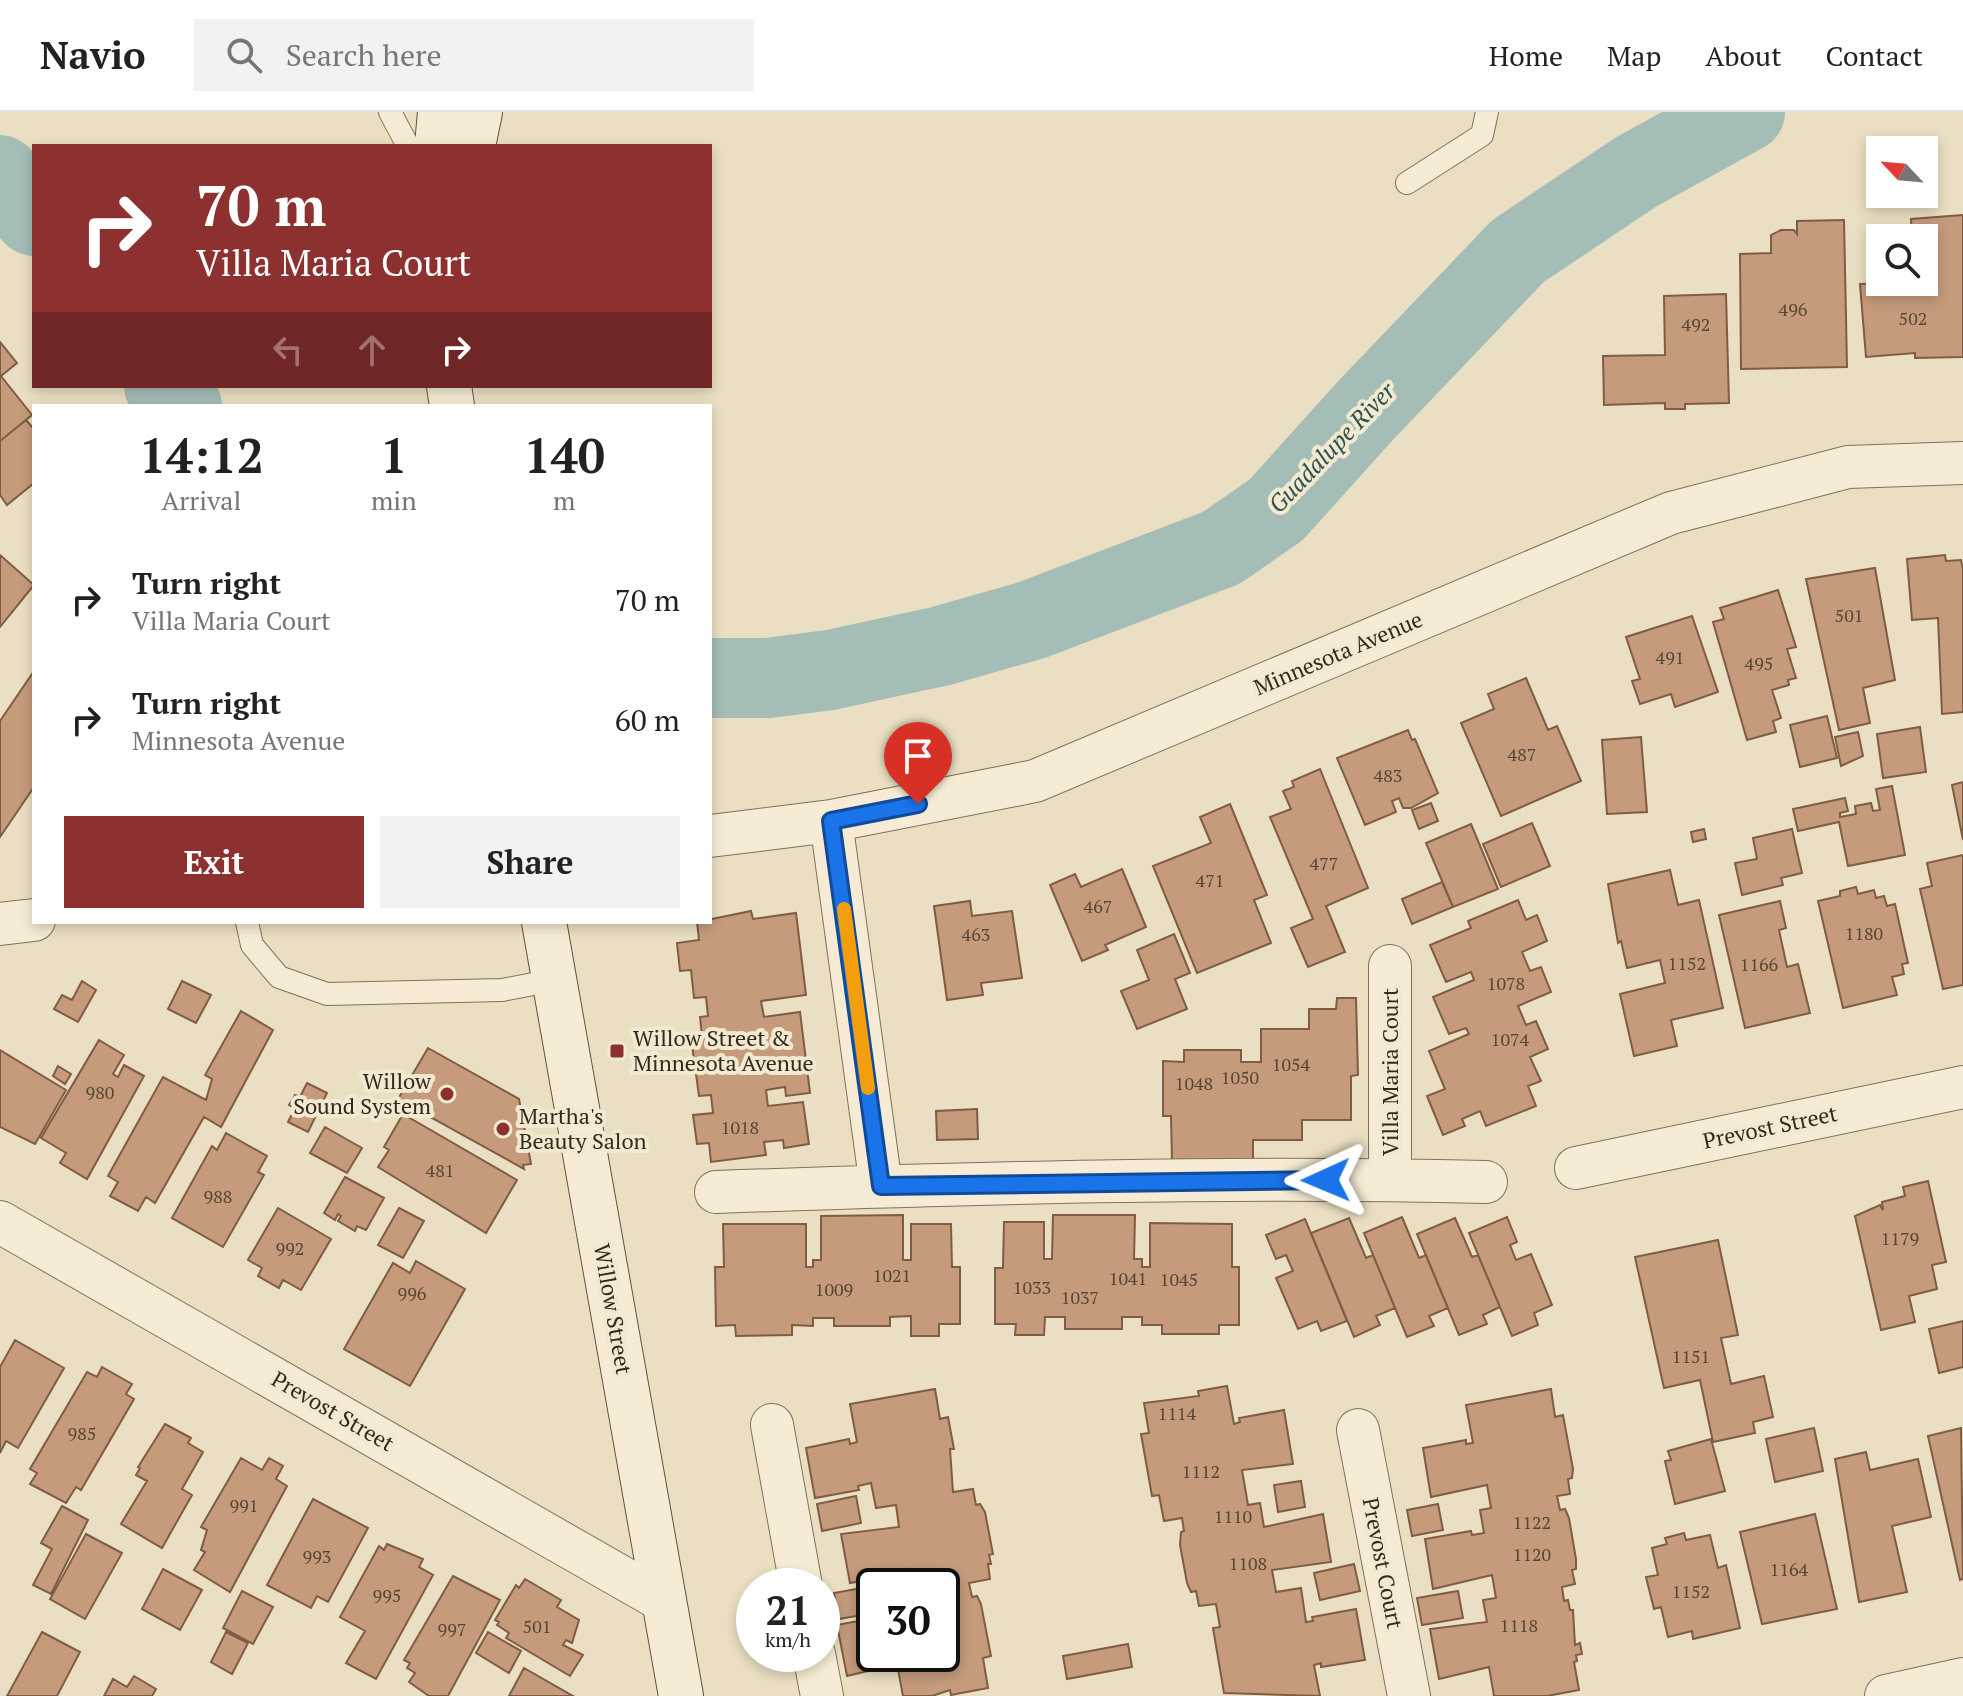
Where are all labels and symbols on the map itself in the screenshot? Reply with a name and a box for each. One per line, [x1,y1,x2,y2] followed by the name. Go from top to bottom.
[1866,136,1938,208] north arrow
[1779,297,1808,321] house number: 496
[1899,306,1927,330] house number: 502
[1682,312,1710,336] house number: 492
[1261,374,1403,519] water label: Guadalupe River
[1835,603,1863,627] house number: 501
[1249,604,1427,701] street label: Minnesota Avenue
[1656,645,1684,669] house number: 491
[1745,651,1773,675] house number: 495
[884,722,952,804] pin
[1508,742,1536,766] house number: 487
[1374,763,1402,787] house number: 483
[1310,851,1338,875] house number: 477
[1196,868,1224,892] house number: 471
[1084,894,1112,918] house number: 467
[1845,921,1883,945] house number: 1180
[962,922,990,946] house number: 463
[1668,951,1706,975] house number: 1152
[1740,952,1779,976] house number: 1166
[1487,971,1525,995] house number: 1078
[1375,988,1404,1156] street label: Villa Maria Court
[633,1023,814,1077] place label: Willow Street & Minnesota Avenue
[1491,1027,1530,1051] house number: 1074
[608,1042,626,1060] marker: Willow Street & Minnesota Avenue
[1272,1052,1311,1076] house number: 1054
[1221,1065,1259,1089] house number: 1050
[293,1066,432,1120] place label: Willow Sound System
[1175,1071,1213,1095] house number: 1048
[86,1080,114,1104] house number: 980
[438,1085,456,1103] marker: Willow Sound System
[1700,1098,1840,1155] street label: Prevost Street
[519,1101,647,1155] place label: Martha's Beauty Salon
[721,1115,759,1139] house number: 1018
[494,1120,512,1138] marker: Martha's Beauty Salon
[1284,1138,1368,1222] position arrow
[426,1158,454,1182] house number: 481
[204,1184,232,1208] house number: 988
[1881,1226,1919,1250] house number: 1179
[276,1236,304,1260] house number: 992
[588,1241,639,1377] street label: Willow Street
[873,1263,911,1287] house number: 1021
[1109,1266,1147,1290] house number: 1041
[1160,1267,1198,1291] house number: 1045
[1013,1275,1051,1299] house number: 1033
[815,1277,853,1301] house number: 1009
[398,1281,427,1305] house number: 996
[1061,1285,1099,1309] house number: 1037
[1672,1344,1710,1368] house number: 1151
[267,1364,400,1457] street label: Prevost Street
[1158,1401,1197,1425] house number: 1114
[68,1421,96,1445] house number: 985
[1182,1459,1220,1483] house number: 1112
[230,1493,258,1517] house number: 991
[1357,1495,1410,1631] street label: Prevost Court
[1214,1504,1252,1528] house number: 1110
[1513,1510,1551,1534] house number: 1122
[1513,1542,1551,1566] house number: 1120
[303,1544,331,1568] house number: 993
[1229,1551,1267,1575] house number: 1108
[1770,1557,1809,1581] house number: 1164
[856,1568,960,1672] speed limit sign: 30
[1672,1579,1710,1603] house number: 1152
[373,1583,401,1607] house number: 995
[1500,1613,1538,1637] house number: 1118
[523,1614,551,1638] house number: 501
[438,1617,466,1641] house number: 997

